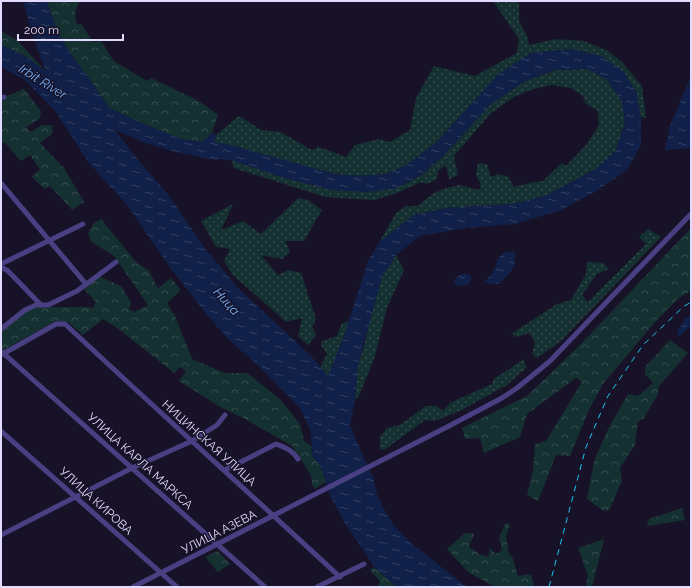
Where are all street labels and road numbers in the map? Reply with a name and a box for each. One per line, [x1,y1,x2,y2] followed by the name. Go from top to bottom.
[159,397,259,489] street label: НИЦИНСКАЯ УЛИЦА
[84,410,196,512] street label: УЛИЦА КАРЛА МАРКСА
[56,464,136,538] street label: УЛИЦА КИРОВА
[179,507,259,557] street label: УЛИЦА АЗЕВА

